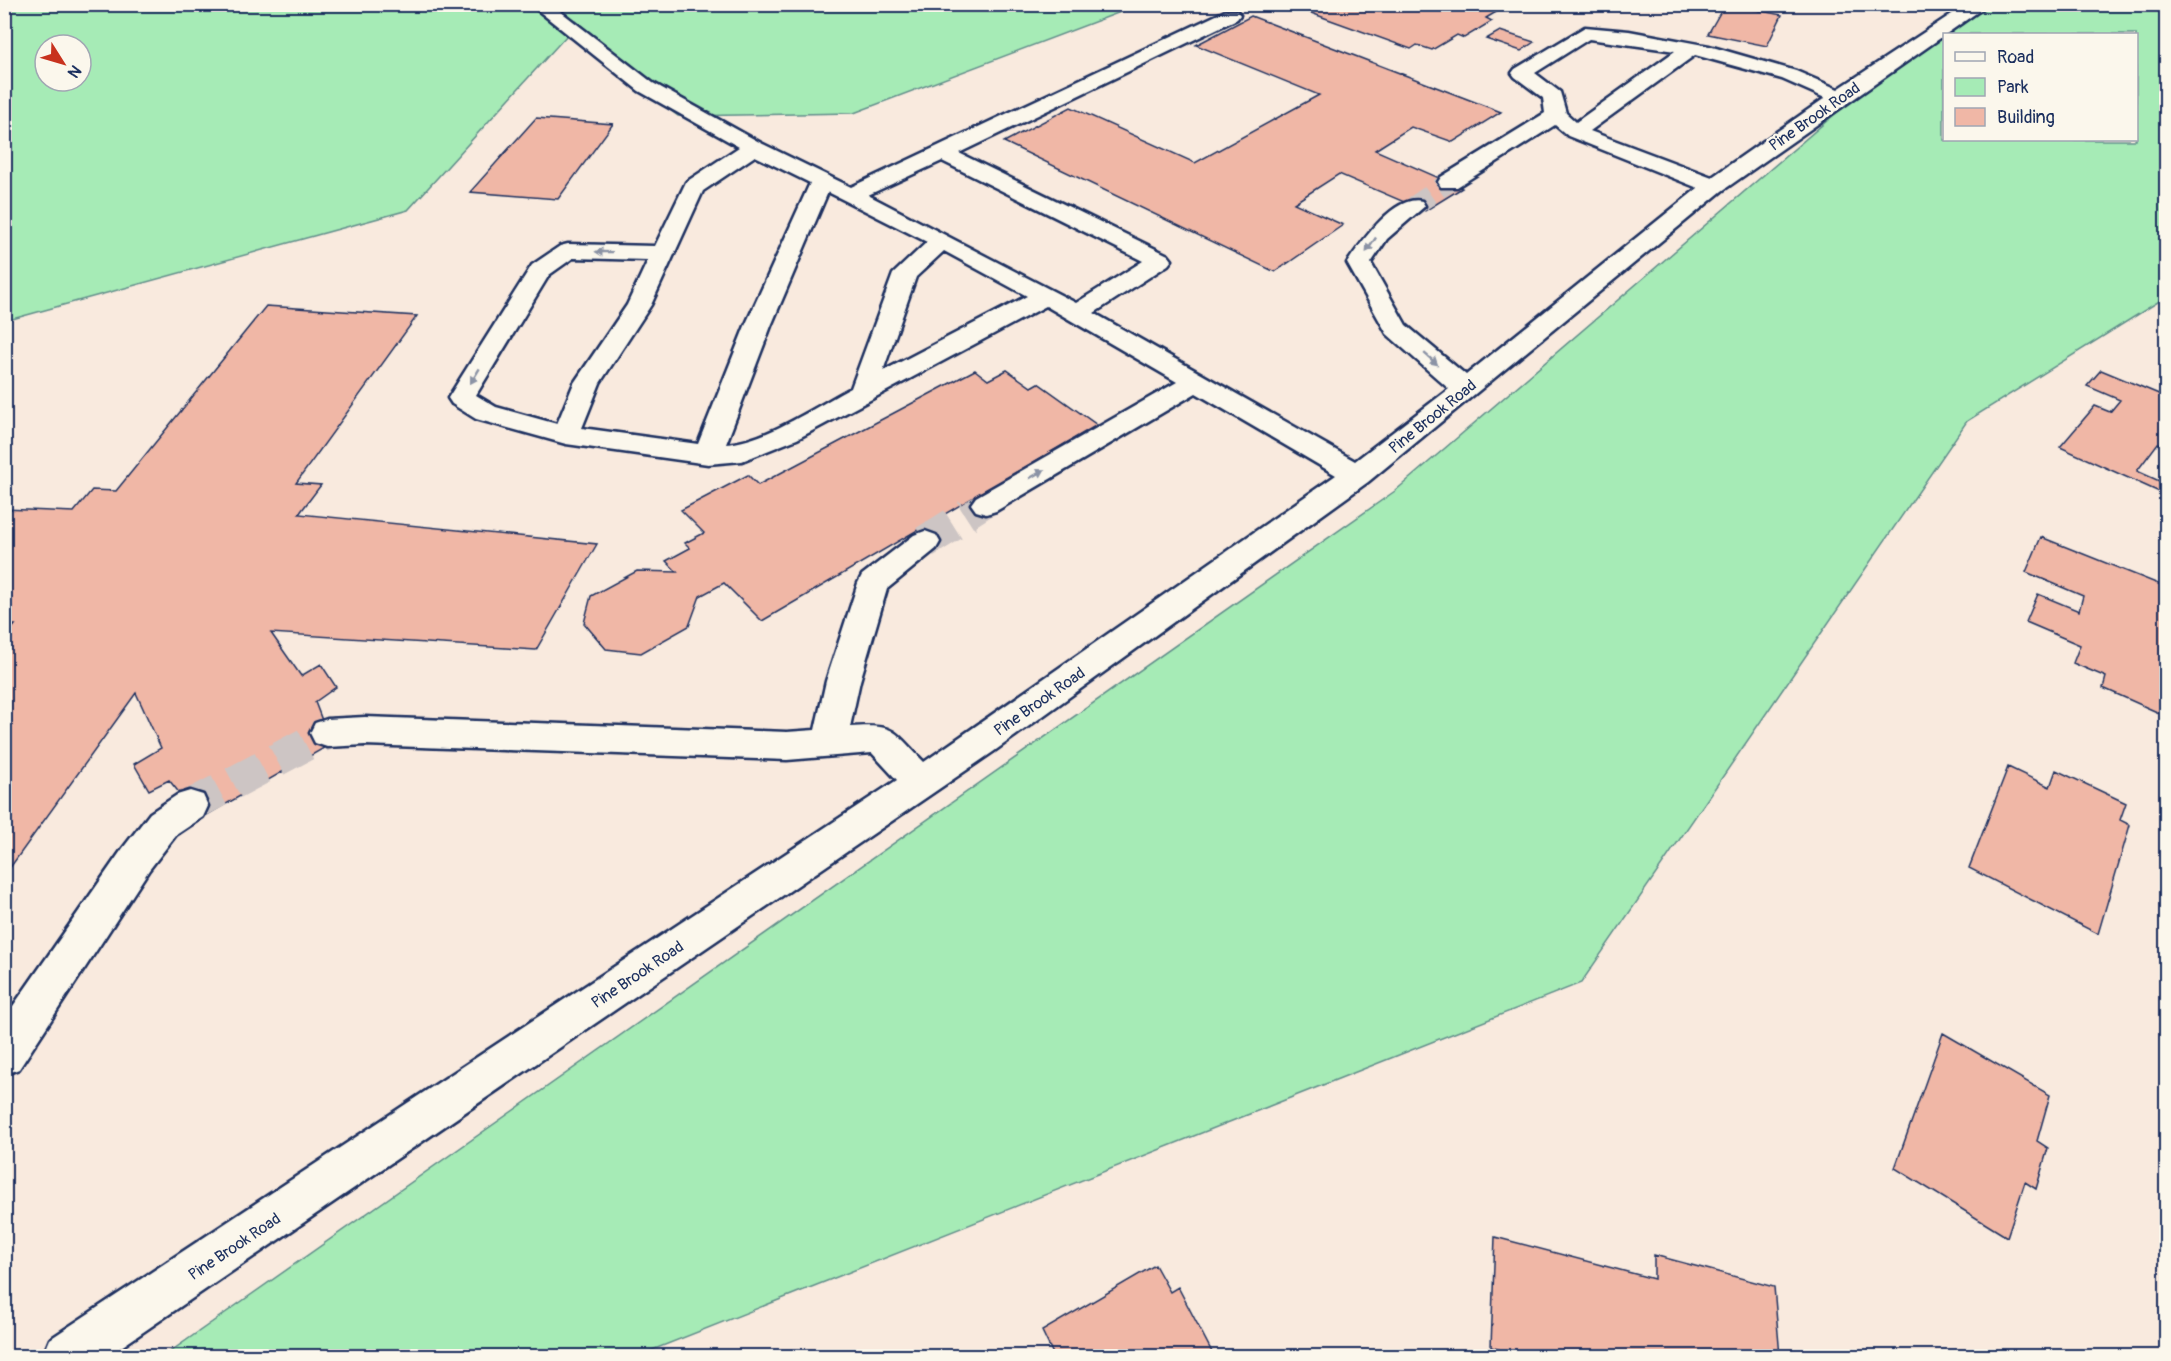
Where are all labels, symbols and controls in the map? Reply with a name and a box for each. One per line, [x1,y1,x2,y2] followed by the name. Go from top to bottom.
[33,33,93,93] north arrow
[1943,33,2138,141] legend
[1997,46,2034,69] text: Road
[63,61,85,82] text: N
[1997,76,2029,99] text: Park
[1765,78,1864,156] street label: Pine Brook Road
[1997,106,2055,129] text: Building
[1365,237,1377,253] one-way arrow
[595,247,614,257] one-way arrow
[1423,352,1438,365] one-way arrow
[469,368,480,384] one-way arrow
[1385,375,1480,458] street label: Pine Brook Road
[1029,469,1045,480] one-way arrow
[990,663,1089,741] street label: Pine Brook Road
[588,937,687,1013] street label: Pine Brook Road
[185,1209,284,1285] street label: Pine Brook Road

